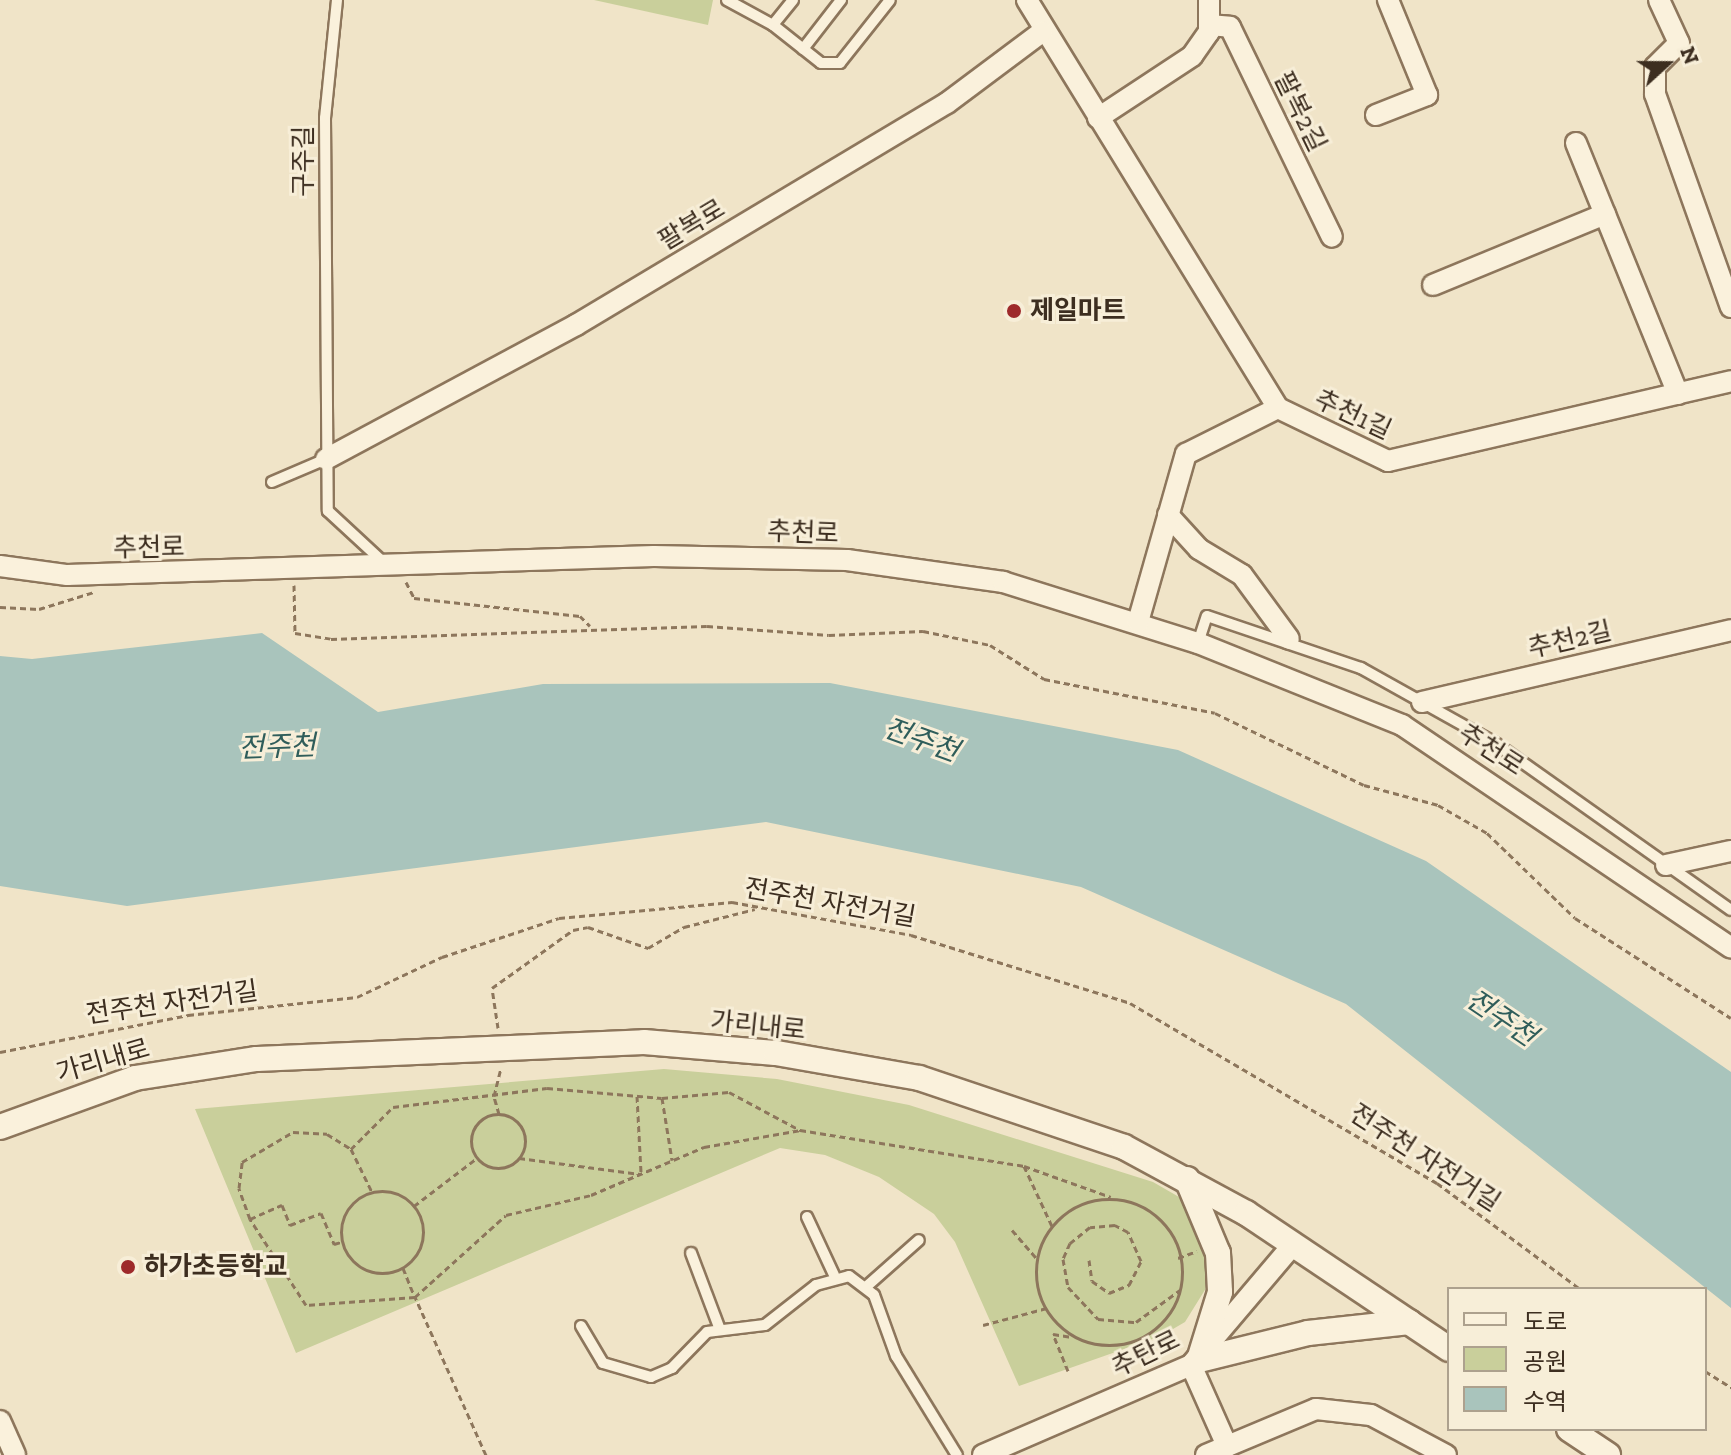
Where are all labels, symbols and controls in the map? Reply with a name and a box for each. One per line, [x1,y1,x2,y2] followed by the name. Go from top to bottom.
[1627,24,1707,104] north arrow
[1674,43,1705,68] text: N
[1267,67,1333,157] street label: 팔복2길
[288,125,320,197] street label: 구주길
[653,193,731,257] street label: 팔복로
[1030,295,1126,327] place label: 제일마트
[1005,302,1023,320] marker: 제일마트
[1309,384,1397,446] street label: 추천1길
[767,516,839,550] street label: 추천로
[113,532,185,564] street label: 추천로
[1525,615,1615,665] street label: 추천2길
[879,711,963,769] water label: 전주천
[1452,717,1530,783] street label: 추천로
[238,729,316,765] water label: 전주천
[742,873,918,933] street label: 전주천 자전거길
[84,975,260,1031] street label: 전주천 자전거길
[1460,982,1542,1054] water label: 전주천
[709,1005,807,1047] street label: 가리내로
[53,1033,153,1089] street label: 가리내로
[1344,1098,1506,1218] street label: 전주천 자전거길
[144,1251,288,1283] place label: 하가초등학교
[119,1258,137,1276] marker: 하가초등학교
[1447,1287,1707,1431] legend
[1523,1307,1567,1336] text: 도로
[1107,1324,1185,1384] street label: 추탄로
[1523,1347,1567,1376] text: 공원
[1523,1387,1567,1416] text: 수역

